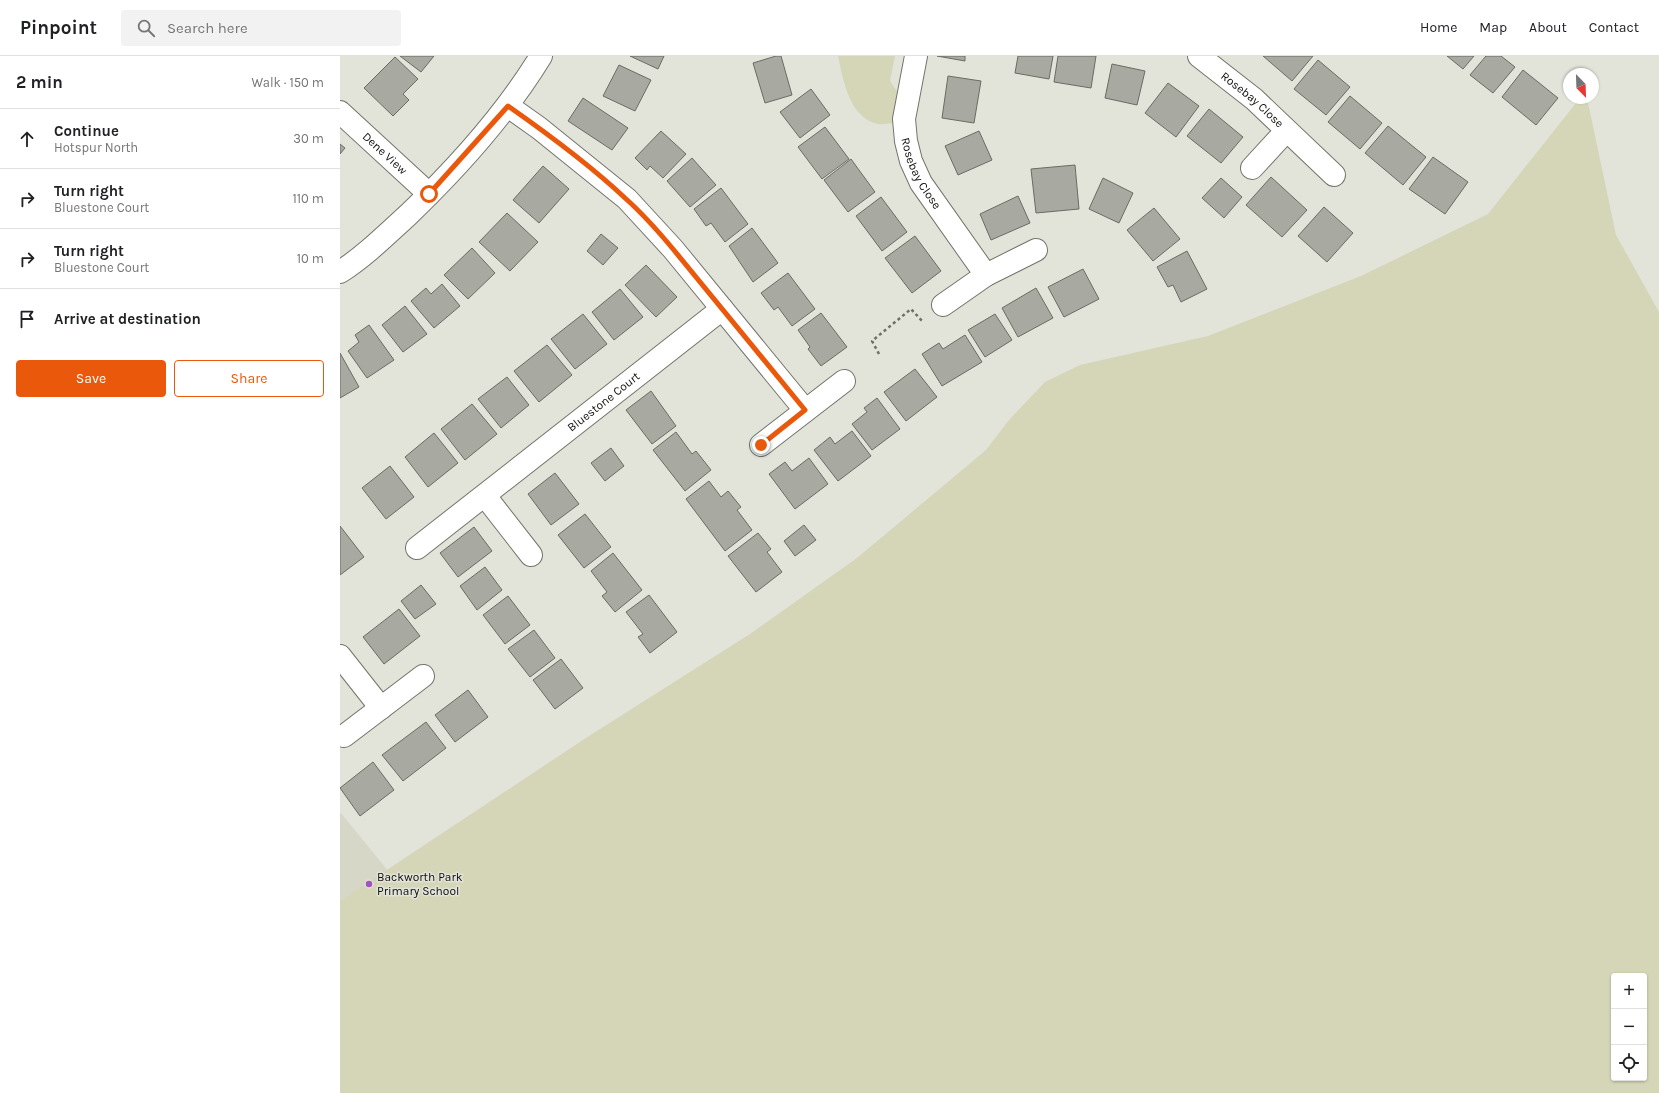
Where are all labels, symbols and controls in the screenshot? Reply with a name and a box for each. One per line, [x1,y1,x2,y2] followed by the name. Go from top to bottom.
[121,10,401,46] search box
[20,17,97,39] text: Pinpoint
[135,17,157,39] icon: search
[167,19,248,37] text: Search here
[1420,19,1457,36] text: Home
[1479,19,1507,36] text: Map
[1529,19,1567,36] text: About
[1589,19,1639,36] text: Contact
[1563,68,1599,104] north arrow
[1218,69,1287,131] street label: Rosebay Close
[16,72,63,92] text: 2 min
[252,75,324,90] text: Walk · 150 m
[54,122,119,140] text: Continue
[16,128,38,150] icon: ahead
[360,129,410,178] street label: Dene View
[293,131,324,146] text: 30 m
[898,136,944,212] street label: Rosebay Close
[54,140,138,155] text: Hotspur North
[54,182,124,200] text: Turn right
[420,185,438,203] route start
[16,188,38,210] icon: right
[292,191,324,206] text: 110 m
[54,200,149,215] text: Bluestone Court
[54,242,124,260] text: Turn right
[16,248,38,270] icon: right
[297,251,324,266] text: 10 m
[54,260,149,275] text: Bluestone Court
[16,308,38,330] icon: arrive
[54,310,201,328] text: Arrive at destination
[16,360,166,397] button: Save
[174,360,324,397] button: Share
[565,369,643,434] street label: Bluestone Court
[752,436,770,454] route end
[377,870,463,898] place label: Backworth Park Primary School
[364,879,374,889] marker: Backworth Park Primary School
[1611,973,1647,1081] map controls
[1611,973,1647,1009] button: +
[1611,1009,1647,1045] button: −
[1611,1045,1647,1081] button: locate

